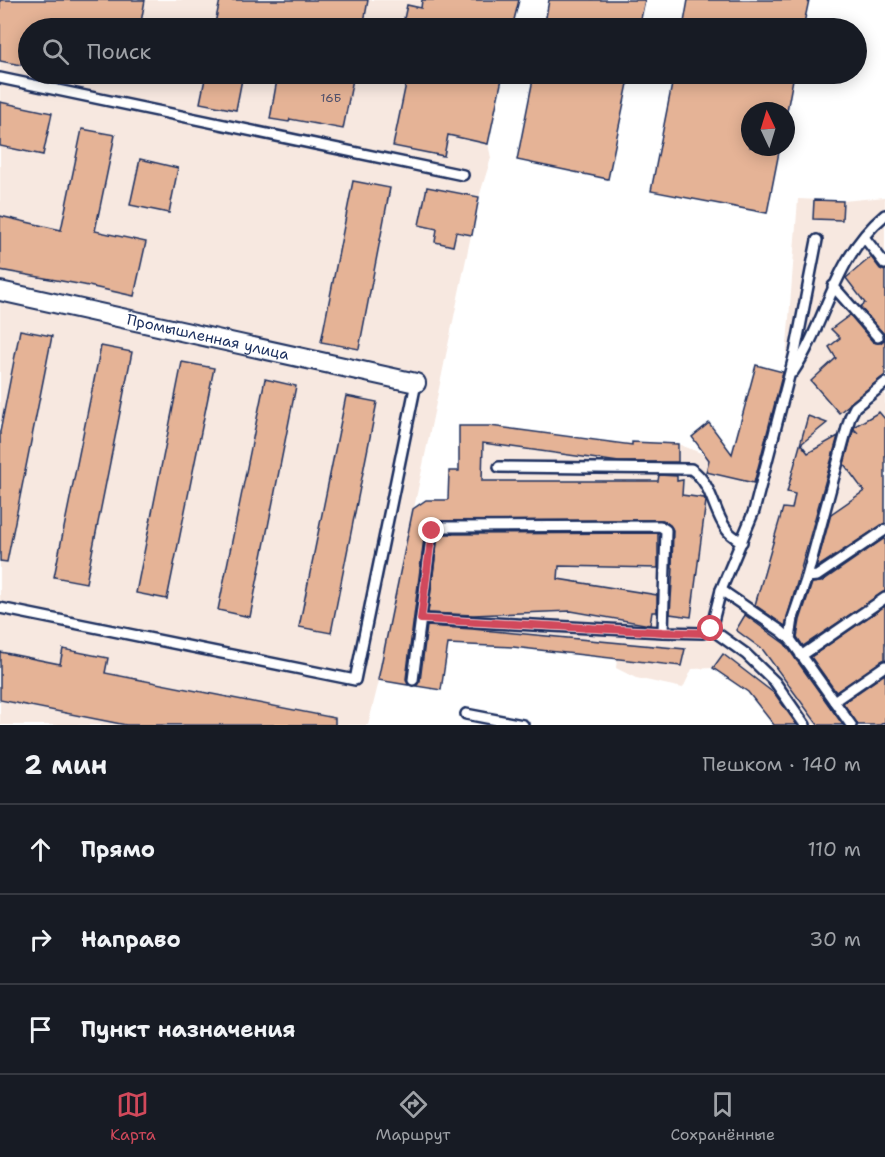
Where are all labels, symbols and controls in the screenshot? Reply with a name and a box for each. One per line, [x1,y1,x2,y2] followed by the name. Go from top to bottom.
[18,18,867,84] search box
[39,35,72,68] icon: search
[87,37,151,66] text: Поиск
[321,90,342,106] house number: 16Б
[741,102,795,156] north arrow
[125,309,292,365] street label: Промышленная улица
[418,517,444,543] route end
[697,615,723,641] route start
[24,747,107,782] text: 2 мин
[703,751,861,777] text: Пешком · 140 m
[24,833,57,866] icon: ahead
[81,835,155,864] text: Прямо
[807,836,861,862] text: 110 m
[24,923,57,956] icon: right
[81,925,181,954] text: Направо
[809,926,861,952] text: 30 m
[24,1013,57,1046] icon: arrive
[81,1015,295,1044] text: Пункт назначения
[110,1088,156,1145] tab: Карта
[376,1088,450,1145] tab: Маршрут
[670,1088,775,1145] tab: Сохранённые

